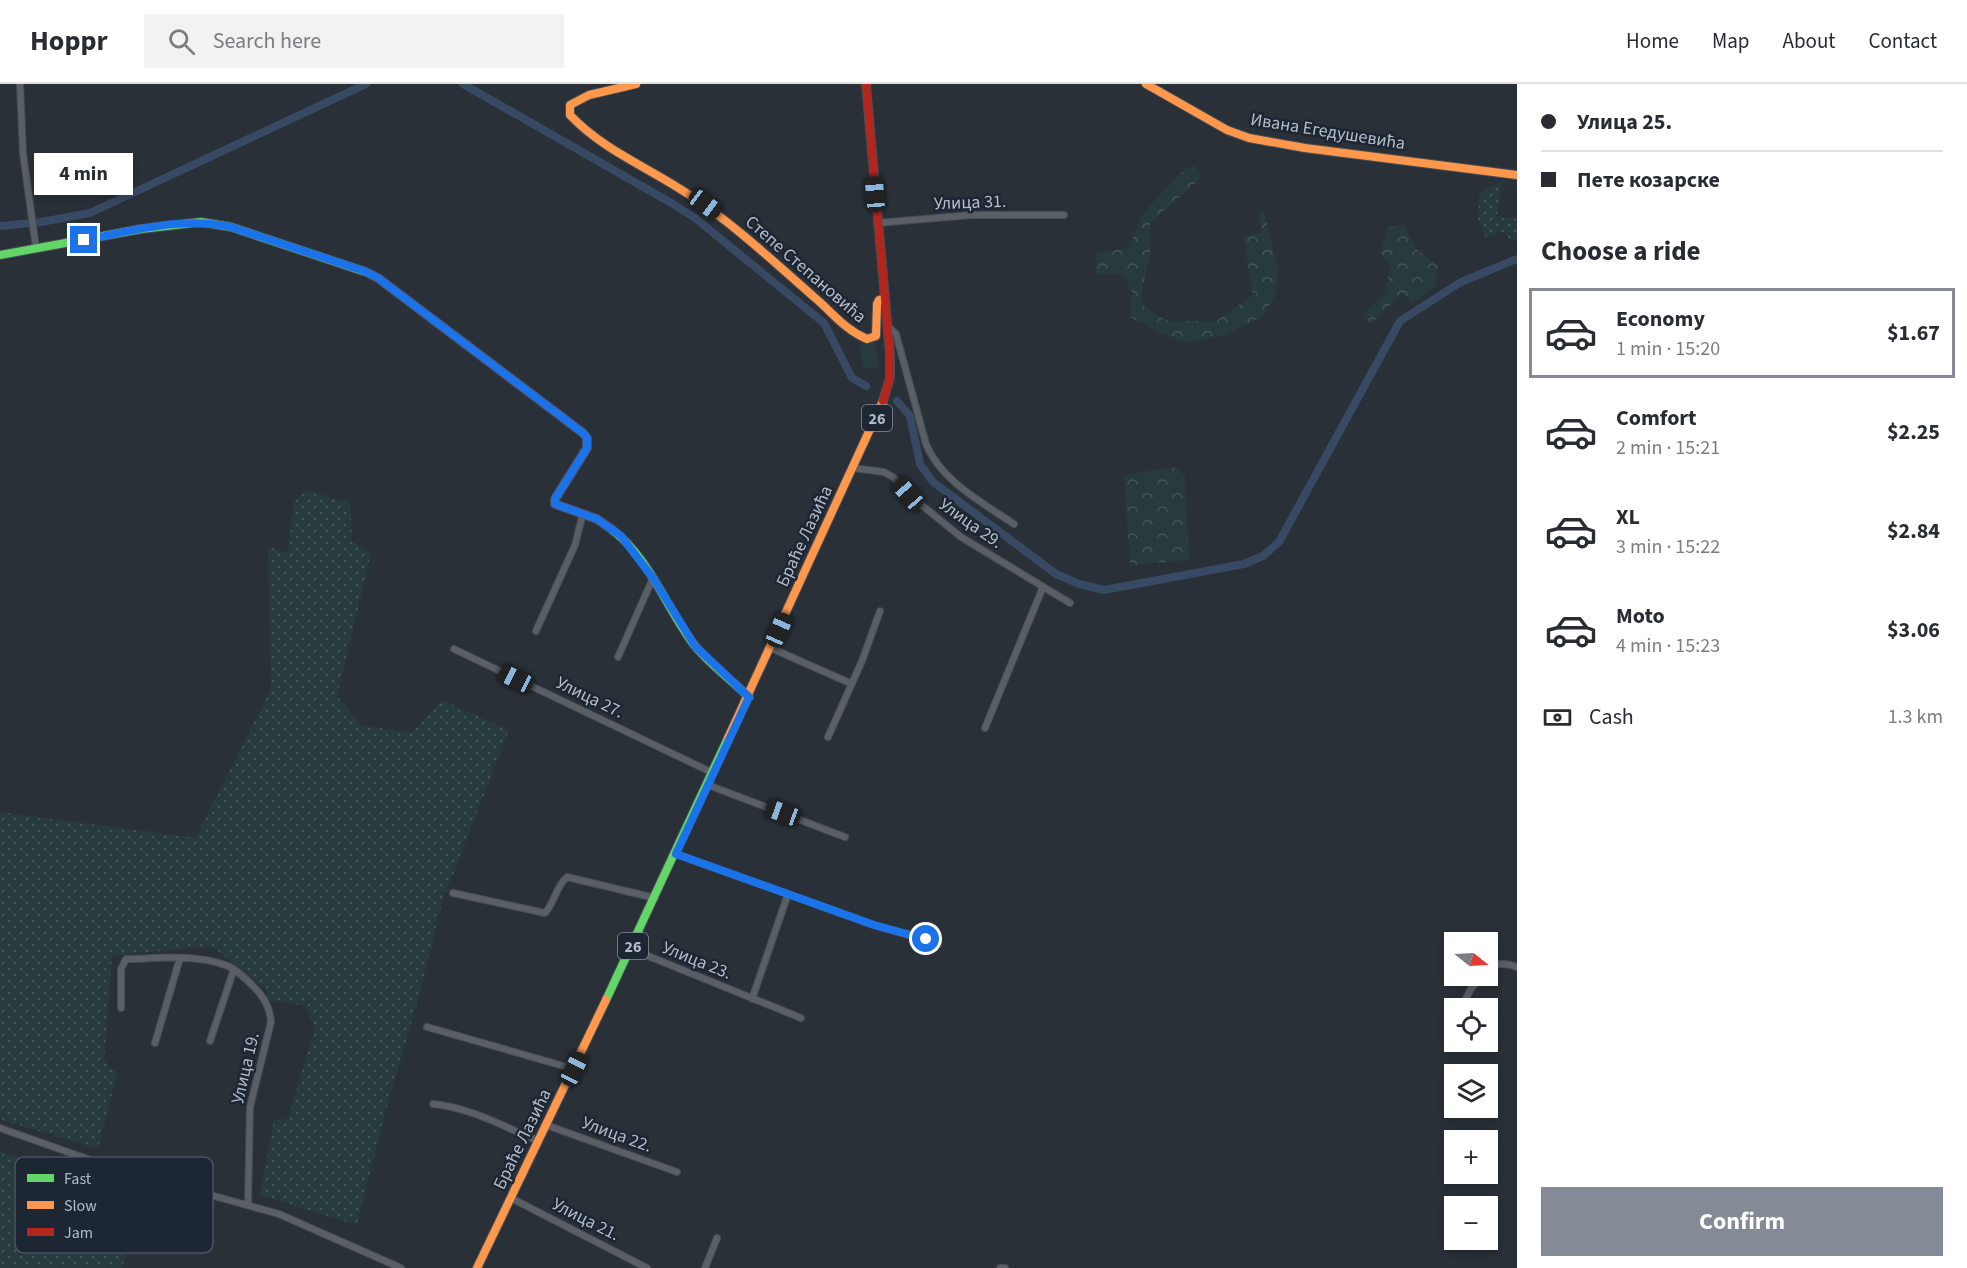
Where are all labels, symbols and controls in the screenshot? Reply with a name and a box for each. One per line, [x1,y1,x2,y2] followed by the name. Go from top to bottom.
[144,14,564,68] search box
[30,21,108,61] text: Hoppr
[165,25,198,58] icon: search
[213,25,321,57] text: Search here
[1626,26,1679,56] text: Home
[1712,26,1750,56] text: Map
[1783,26,1835,56] text: About
[1868,26,1937,56] text: Contact
[1577,106,1672,138] text: Улица 25.
[1249,107,1407,156] street label: Ивана Егедушевића
[34,153,134,195] callout: 4 min
[59,160,108,188] text: 4 min
[1577,164,1720,196] text: Пете козарске
[864,175,886,213] car
[685,186,725,222] car
[933,189,1007,216] street label: Улица 31.
[740,210,872,329] street label: Степе Степановића
[70,226,97,253] route end
[1541,232,1701,271] text: Choose a ride
[1616,303,1705,335] text: Economy
[1544,306,1598,360] icon: car
[1887,317,1940,349] text: $1.67
[1616,335,1720,363] text: 1 min · 15:20
[1616,402,1697,434] text: Comfort
[862,405,892,431] road number: 26
[1544,405,1598,459] icon: car
[1887,416,1940,448] text: $2.25
[1616,434,1720,462] text: 2 min · 15:21
[889,475,927,513] car
[770,481,839,591] street label: Браће Лазића
[934,492,1008,554] street label: Улица 29.
[1616,501,1640,533] text: XL
[1544,504,1598,558] icon: car
[1887,515,1940,547] text: $2.84
[1616,533,1720,561] text: 3 min · 15:22
[1616,600,1665,632] text: Moto
[1544,603,1598,657] icon: car
[763,610,795,650] car
[1887,614,1940,646] text: $3.06
[1616,632,1720,660] text: 4 min · 15:23
[496,663,536,695] car
[552,670,628,725] street label: Улица 27.
[1541,701,1574,734] icon: cash
[1589,701,1634,733] text: Cash
[1888,703,1943,731] text: 1.3 km
[763,798,803,828] car
[912,925,939,952] route start
[1444,932,1498,986] north arrow
[1444,932,1498,1250] map controls
[618,933,648,959] road number: 26
[658,935,735,986] street label: Улица 23.
[1444,998,1498,1052] button: locate
[225,1030,266,1106] street label: Улица 19.
[558,1049,590,1089] car
[1444,1064,1498,1118] button: layers
[487,1085,558,1194] street label: Браће Лазића
[578,1110,655,1159] street label: Улица 22.
[1444,1130,1498,1184] button: +
[15,1157,213,1253] legend
[64,1168,92,1190] text: Fast
[1541,1187,1943,1256] button: Confirm
[548,1192,624,1247] street label: Улица 21.
[64,1195,97,1217] text: Slow
[1444,1196,1498,1250] button: −
[64,1222,93,1244] text: Jam

